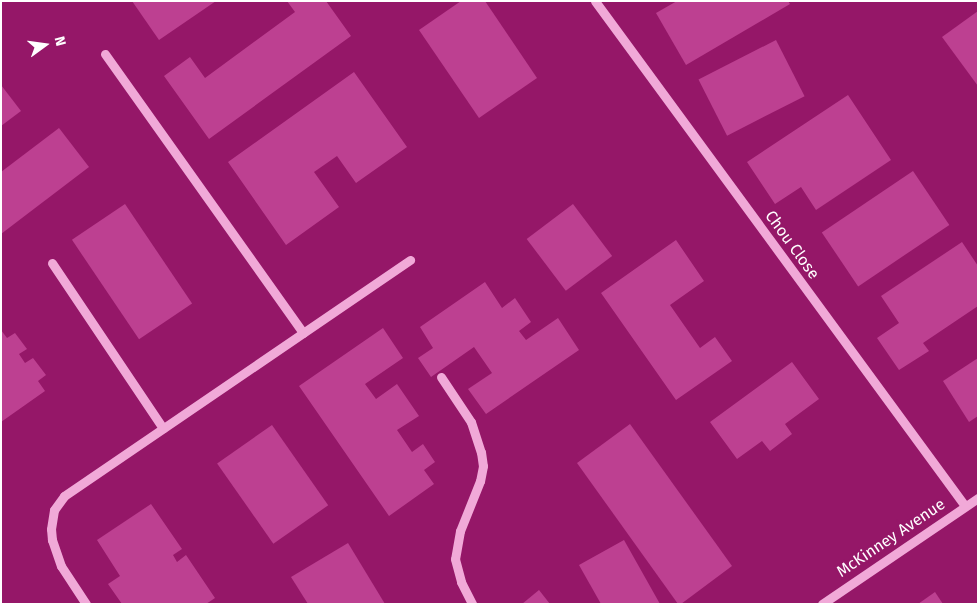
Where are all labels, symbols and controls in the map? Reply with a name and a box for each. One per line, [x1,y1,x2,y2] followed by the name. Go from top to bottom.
[20,20,70,70] north arrow
[51,35,69,48] text: N
[761,207,823,283] street label: Chou Close
[833,495,949,581] street label: McKinney Avenue

